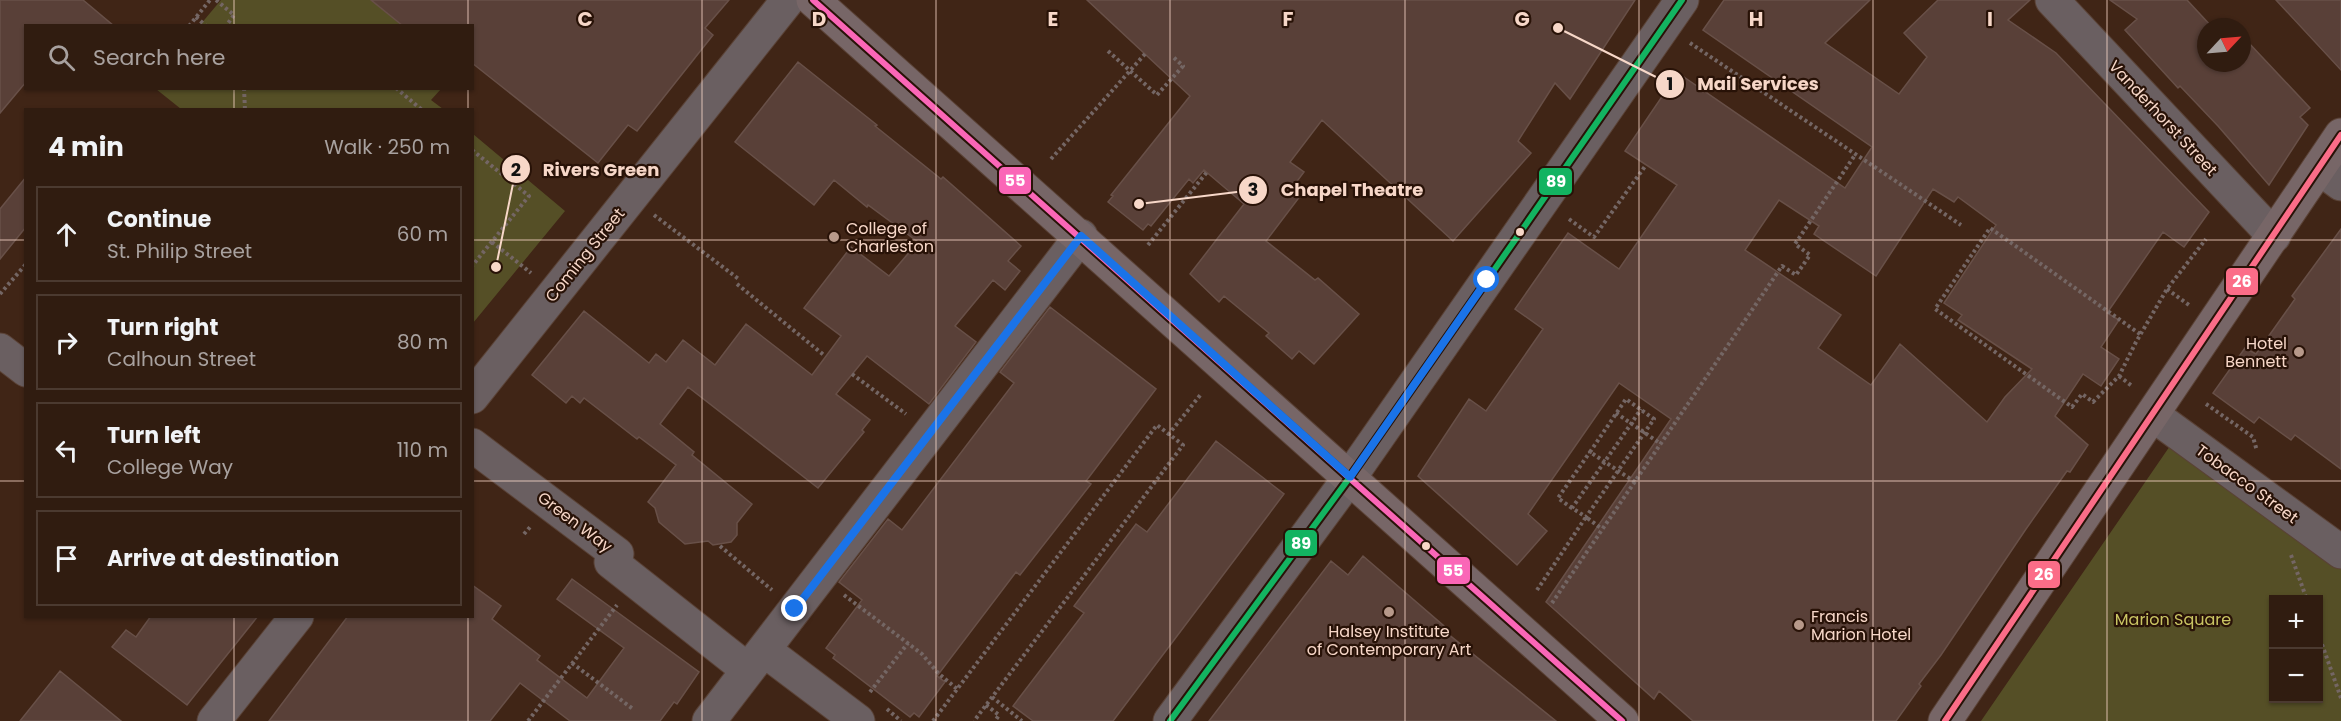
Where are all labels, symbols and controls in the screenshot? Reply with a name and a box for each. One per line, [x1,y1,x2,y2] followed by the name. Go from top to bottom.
[577,5,593,33] text: C
[812,5,826,33] text: D
[1048,5,1058,33] text: E
[1283,5,1294,33] text: F
[1514,5,1530,33] text: G
[1749,5,1763,33] text: H
[1987,5,1993,33] text: I
[2197,18,2251,72] north arrow
[24,24,474,90] search box
[45,41,78,74] icon: search
[93,42,226,73] text: Search here
[2103,55,2223,181] street label: Vanderhorst Street
[1655,66,1831,102] callout: Mail Services
[1667,71,1673,96] text: 1
[1697,71,1819,96] text: Mail Services
[48,129,124,165] text: 4 min
[324,133,450,161] text: Walk · 250 m
[501,151,671,187] callout: Rivers Green
[511,157,521,182] text: 2
[543,157,659,182] text: Rivers Green
[998,166,1032,195] line badge: 55
[1538,167,1573,196] line badge: 89
[1005,169,1025,192] text: 55
[1546,170,1566,193] text: 89
[1238,172,1435,208] callout: Chapel Theatre
[1248,177,1258,202] text: 3
[1281,177,1423,202] text: Chapel Theatre
[540,203,630,307] street label: Coming Street
[107,204,211,235] text: Continue
[846,217,934,258] place label: College of Charleston
[50,218,83,251] icon: ahead
[397,220,448,248] text: 60 m
[1514,226,1526,238] unlabelled marker
[827,230,841,244] marker: College of Charleston
[107,237,252,265] text: St. Philip Street
[1473,266,1499,292] route start
[2225,267,2259,296] line badge: 26
[2232,270,2252,293] text: 26
[107,312,218,343] text: Turn right
[50,326,83,359] icon: right
[397,328,448,356] text: 80 m
[2225,332,2287,373] place label: Hotel Bennett
[107,345,256,373] text: Calhoun Street
[2292,345,2306,359] marker: Hotel Bennett
[107,420,201,451] text: Turn left
[50,434,83,467] icon: left
[397,436,448,464] text: 110 m
[2191,439,2303,529] street label: Tobacco Street
[107,453,233,481] text: College Way
[533,486,617,558] street label: Green Way
[1284,529,1318,557] line badge: 89
[1291,532,1311,555] text: 89
[1420,540,1432,552] unlabelled marker
[50,542,83,575] icon: arrive
[107,543,339,574] text: Arrive at destination
[1436,556,1471,585] line badge: 55
[1443,559,1463,582] text: 55
[2027,560,2061,589] line badge: 26
[2034,563,2054,586] text: 26
[781,595,807,621] route end
[2269,595,2323,703] map controls
[2269,595,2323,649] button: +
[1382,605,1396,619] marker: Halsey Institute of Contemporary Art
[1811,605,1911,646] place label: Francis Marion Hotel
[2115,608,2231,631] park label: Marion Square
[1792,618,1806,632] marker: Francis Marion Hotel
[1307,620,1471,661] place label: Halsey Institute of Contemporary Art
[2269,649,2323,703] button: −

